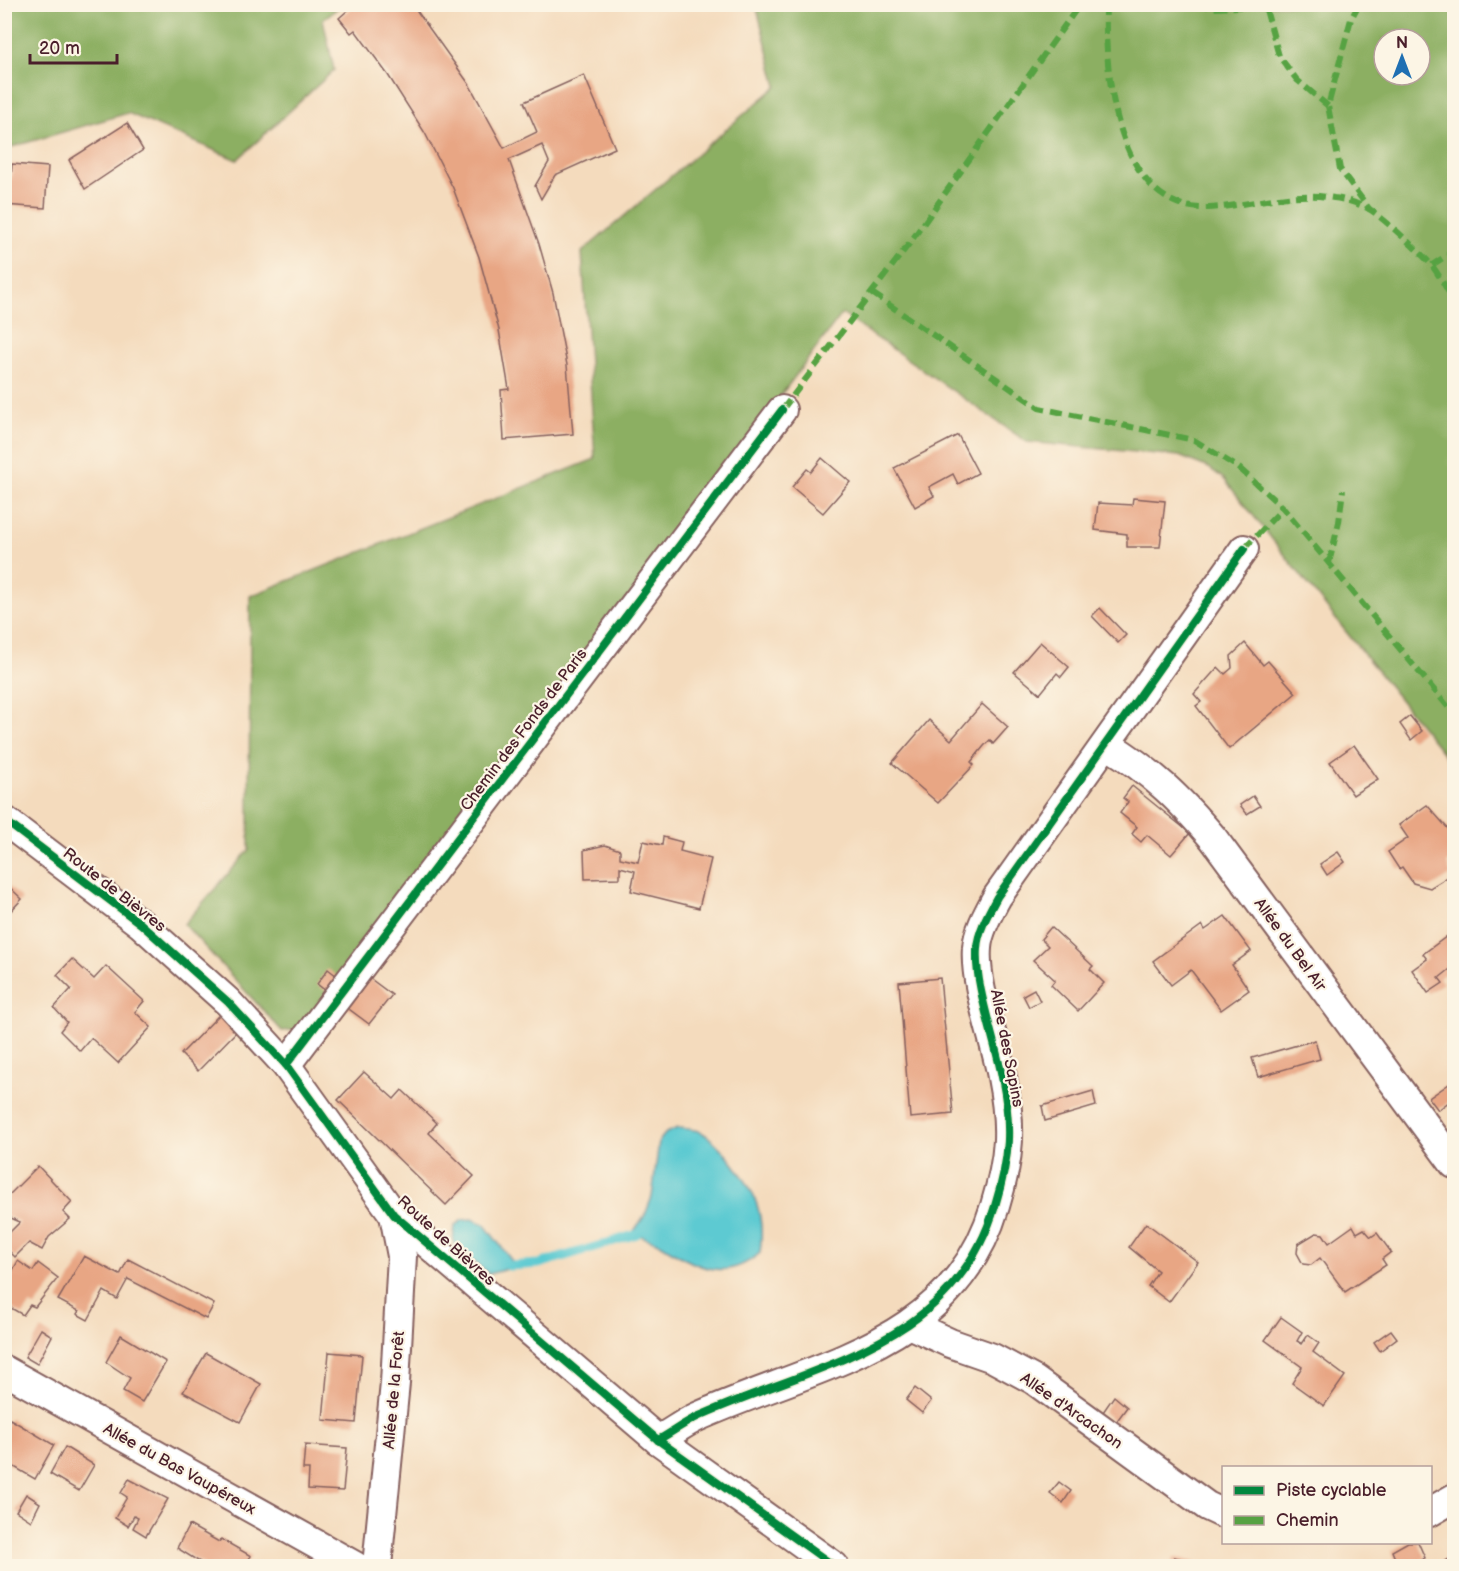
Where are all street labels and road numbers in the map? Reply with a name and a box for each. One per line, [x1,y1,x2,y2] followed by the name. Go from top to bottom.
[457,645,592,815] street label: Chemin des Fonds de Paris
[59,844,169,936] street label: Route de Bièvres
[1250,895,1330,995] street label: Allée du Bel Air
[986,988,1027,1109] street label: Allée des Sapins
[393,1192,499,1290] street label: Route de Bièvres
[380,1330,409,1450] street label: Allée de la Forêt
[1016,1369,1126,1454] street label: Allée d'Arcachon
[100,1419,259,1519] street label: Allée du Bas Vaupéreux

